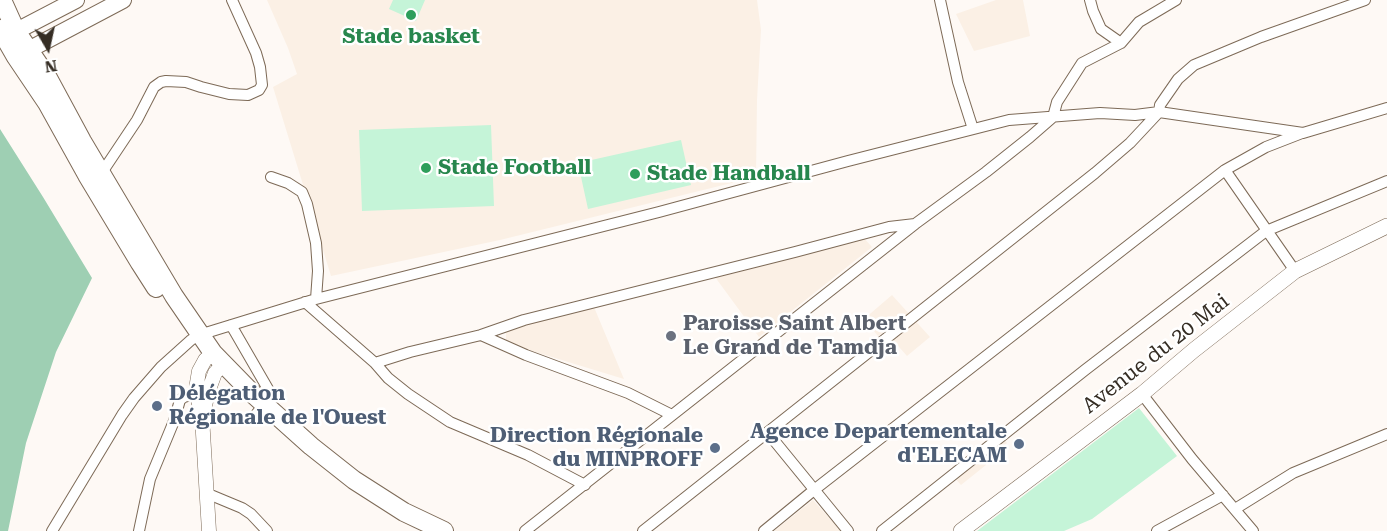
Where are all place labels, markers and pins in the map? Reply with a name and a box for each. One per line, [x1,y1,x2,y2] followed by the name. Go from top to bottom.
[404,8,418,22] marker: Stade basket
[342,24,480,50] place label: Stade basket
[438,155,591,181] place label: Stade Football
[419,161,433,175] marker: Stade Football
[647,161,811,187] place label: Stade Handball
[628,167,642,181] marker: Stade Handball
[683,311,906,361] place label: Paroisse Saint Albert Le Grand de Tamdja
[664,329,678,343] marker: Paroisse Saint Albert Le Grand de Tamdja
[169,381,386,431] place label: Délégation Régionale de l'Ouest
[150,399,164,413] marker: Délégation Régionale de l'Ouest
[750,419,1007,469] place label: Agence Departementale d'ELECAM
[490,423,703,473] place label: Direction Régionale du MINPROFF
[1012,437,1026,451] marker: Agence Departementale d'ELECAM
[708,441,722,455] marker: Direction Régionale du MINPROFF

